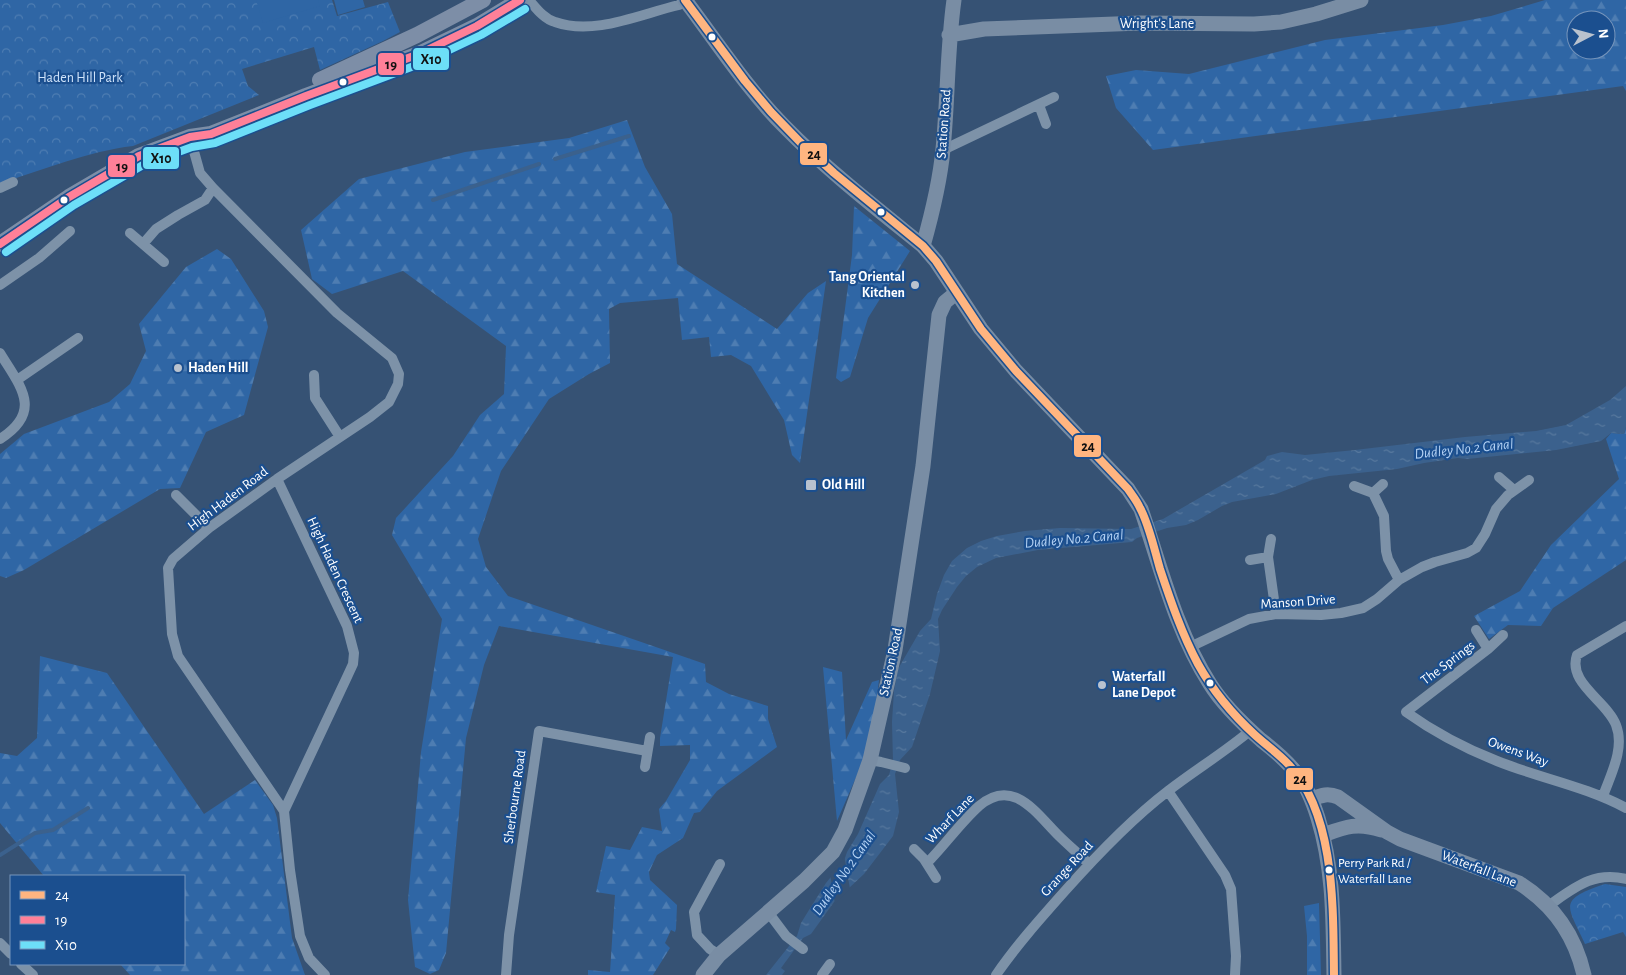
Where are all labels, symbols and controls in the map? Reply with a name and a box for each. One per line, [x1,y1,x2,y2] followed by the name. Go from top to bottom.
[1566,10,1616,60] north arrow
[1120,17,1194,31] street label: Wright's Lane
[1595,28,1610,39] text: N
[707,32,717,42] unlabelled marker
[412,47,450,71] line badge: X10
[377,52,405,76] line badge: 19
[420,53,442,67] text: X10
[385,58,397,72] text: 19
[37,71,123,85] park label: Haden Hill Park
[338,77,348,87] unlabelled marker
[935,89,953,159] street label: Station Road
[799,142,828,166] line badge: 24
[142,146,180,170] line badge: X10
[807,148,821,162] text: 24
[150,152,172,166] text: X10
[107,154,136,178] line badge: 19
[116,160,128,174] text: 19
[59,195,69,205] unlabelled marker
[876,207,886,217] unlabelled marker
[829,270,905,300] place label: Tang Oriental Kitchen
[909,279,921,291] marker: Tang Oriental Kitchen
[188,361,249,375] place label: Haden Hill
[172,362,184,374] marker: Haden Hill
[1073,434,1102,458] line badge: 24
[1414,436,1514,462] water label: Dudley No.2 Canal
[1081,440,1095,454] text: 24
[185,464,271,534] street label: High Haden Road
[804,478,818,492] marker: Old Hill
[822,478,865,492] place label: Old Hill
[304,515,366,626] street label: High Haden Crescent
[1024,527,1124,551] water label: Dudley No.2 Canal
[1260,592,1336,612] street label: Manson Drive
[877,627,905,697] street label: Station Road
[1418,638,1478,688] street label: The Springs
[1112,670,1176,700] place label: Waterfall Lane Depot
[1205,678,1215,688] unlabelled marker
[1096,679,1108,691] marker: Waterfall Lane Depot
[1486,735,1550,769] street label: Owens Way
[502,749,528,845] street label: Sherbourne Road
[1285,767,1314,791] line badge: 24
[1293,773,1307,787] text: 24
[923,792,977,846] street label: Wharf Lane
[809,828,879,918] water label: Dudley No.2 Canal
[1038,839,1096,899] street label: Grange Road
[1440,848,1518,890] street label: Waterfall Lane
[1338,857,1411,886] place label: Perry Park Rd / Waterfall Lane
[1324,865,1334,875] marker: Perry Park Rd / Waterfall Lane
[10,875,185,965] legend
[55,888,69,903] text: 24
[55,913,67,928] text: 19
[55,938,77,953] text: X10

